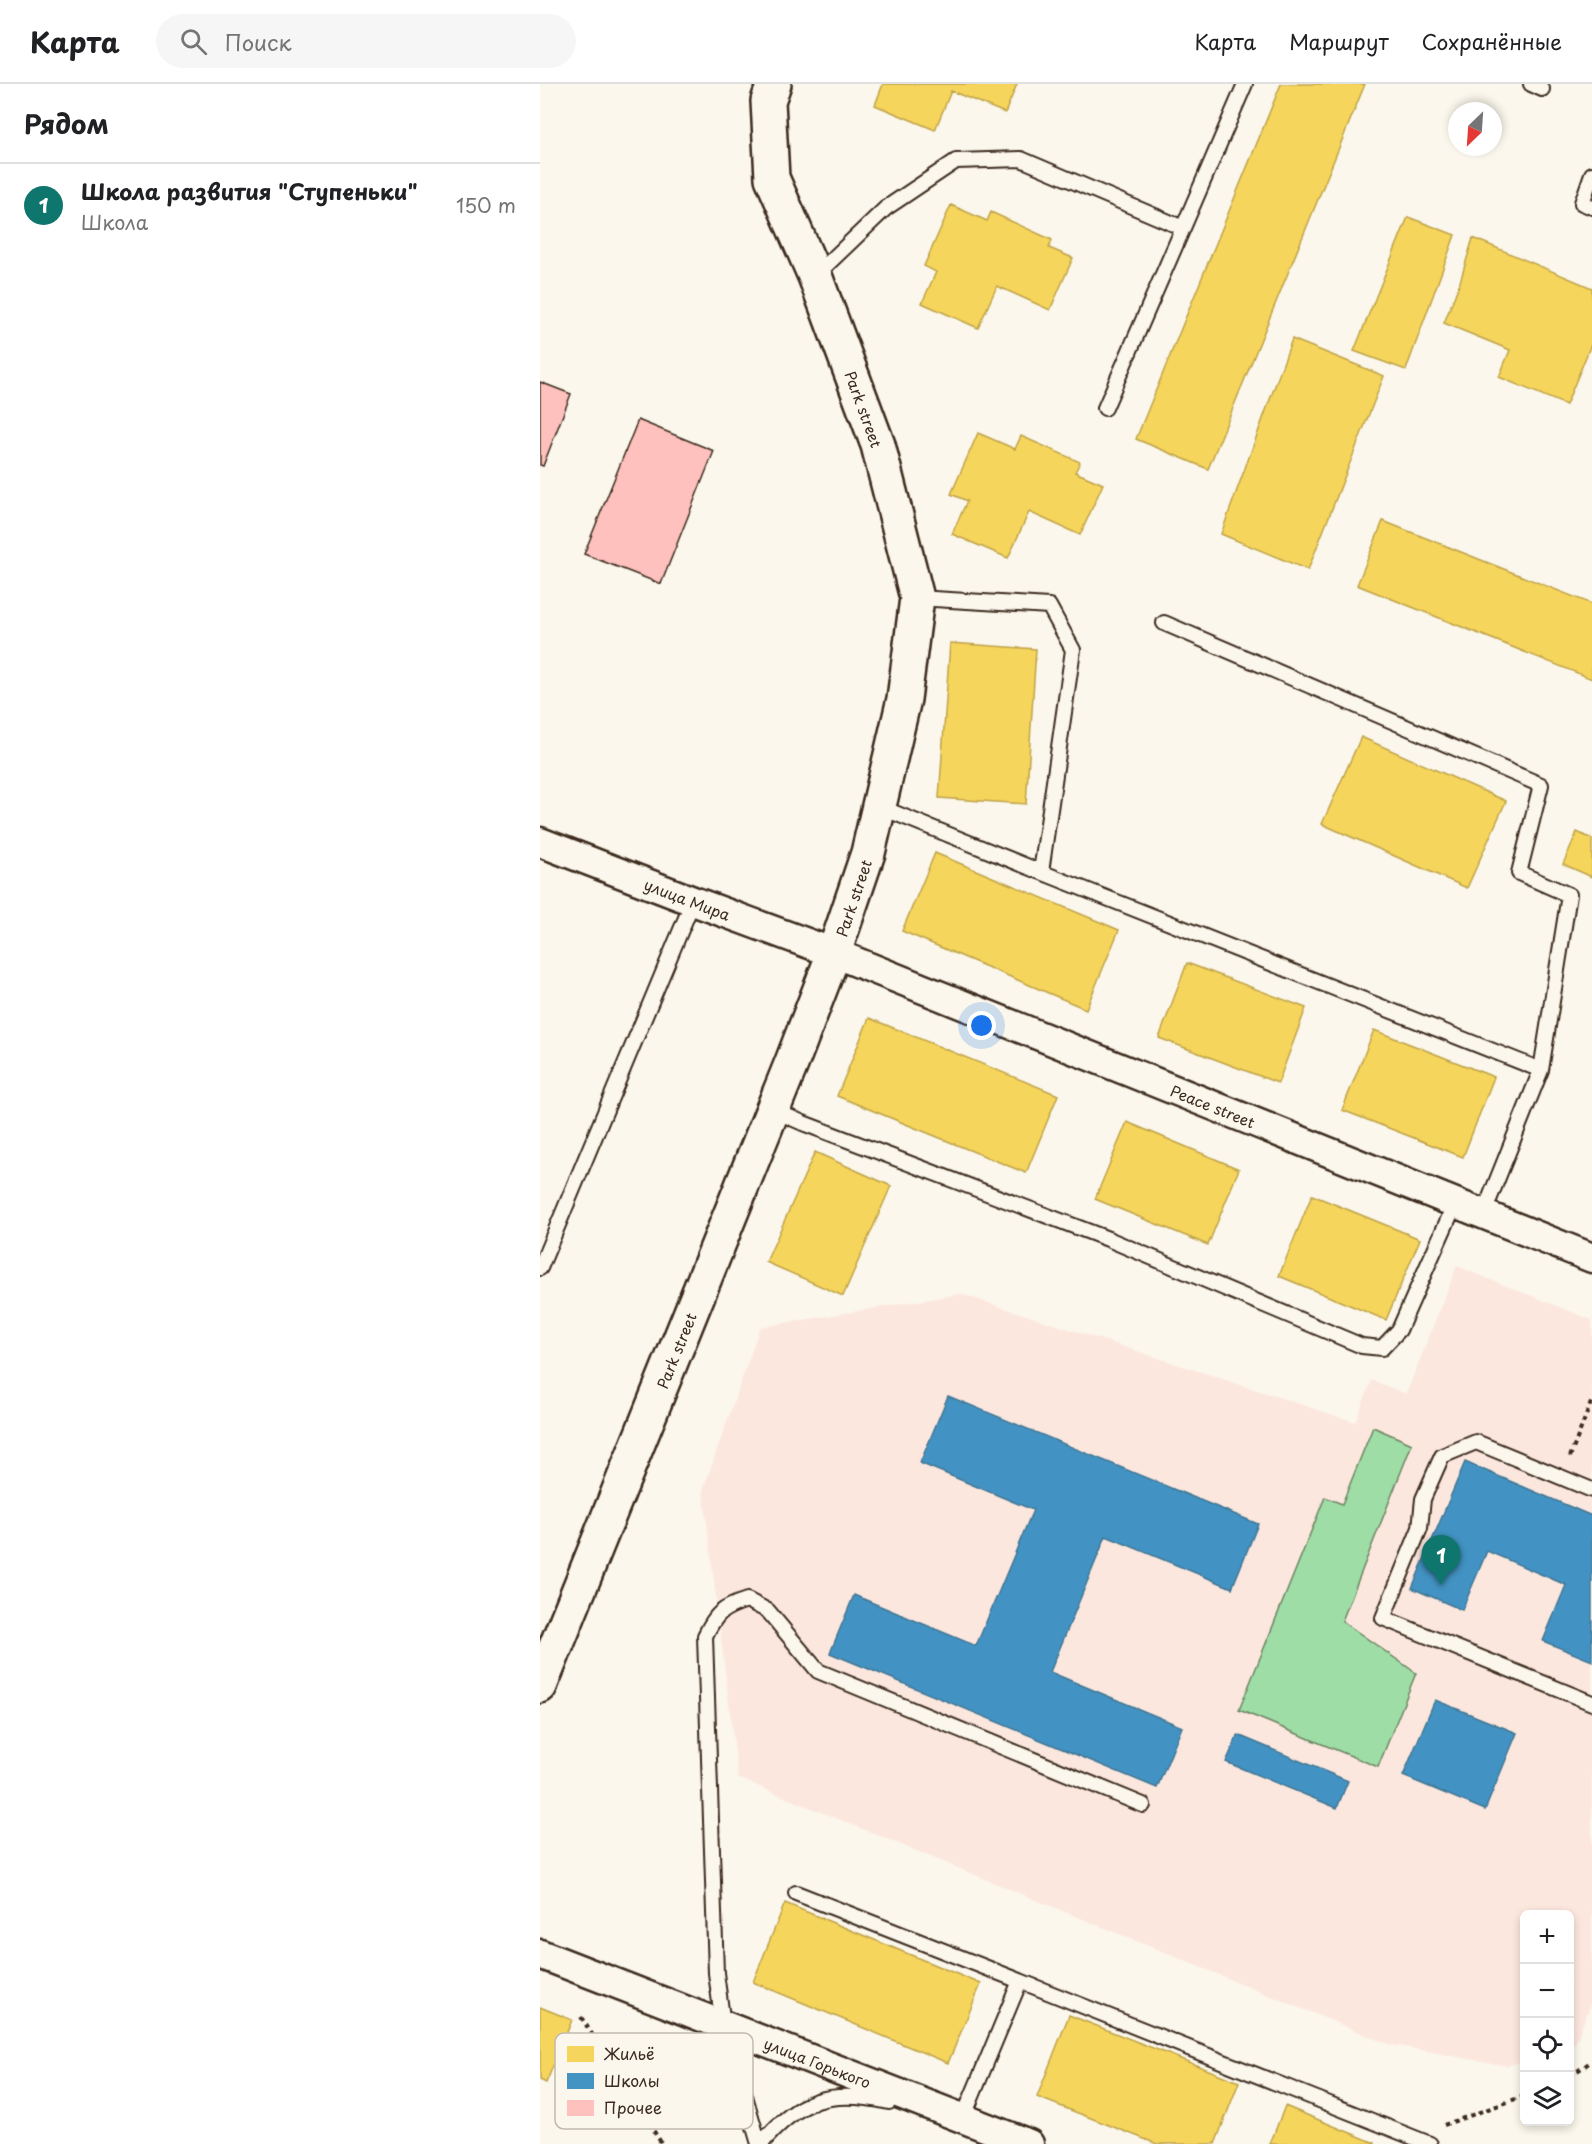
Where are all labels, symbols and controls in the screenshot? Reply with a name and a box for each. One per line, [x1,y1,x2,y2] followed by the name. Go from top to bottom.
[156,14,576,68] search box
[30,20,120,63] text: Карта
[177,25,210,58] icon: search
[225,25,292,58] text: Поиск
[1195,25,1256,57] text: Карта
[1289,25,1389,57] text: Маршрут
[1422,25,1562,57] text: Сохранённые
[1448,102,1502,156] north arrow
[24,104,109,143] text: Рядом
[81,174,417,207] text: Школа развития "Ступеньки"
[39,190,48,220] text: 1
[456,190,516,220] text: 150 m
[81,207,148,237] text: Школа
[840,367,889,451] street label: Park street
[829,856,877,939] street label: Park street
[641,872,734,926] street label: улица Мира
[967,1011,996,1040] your location
[1167,1078,1259,1133] street label: Peace street
[650,1309,701,1392] street label: Park street
[1422,1536,1460,1585] pin: 1
[1520,1910,1574,2126] map controls
[1520,1910,1574,1964] button: +
[1520,1964,1574,2018] button: −
[1520,2018,1574,2072] button: locate
[761,2031,875,2093] street label: улица Горького
[555,2033,753,2129] legend
[603,2041,654,2065] text: Жильё
[604,2068,660,2092] text: Школы
[1520,2072,1574,2126] button: layers
[604,2095,662,2119] text: Прочее

